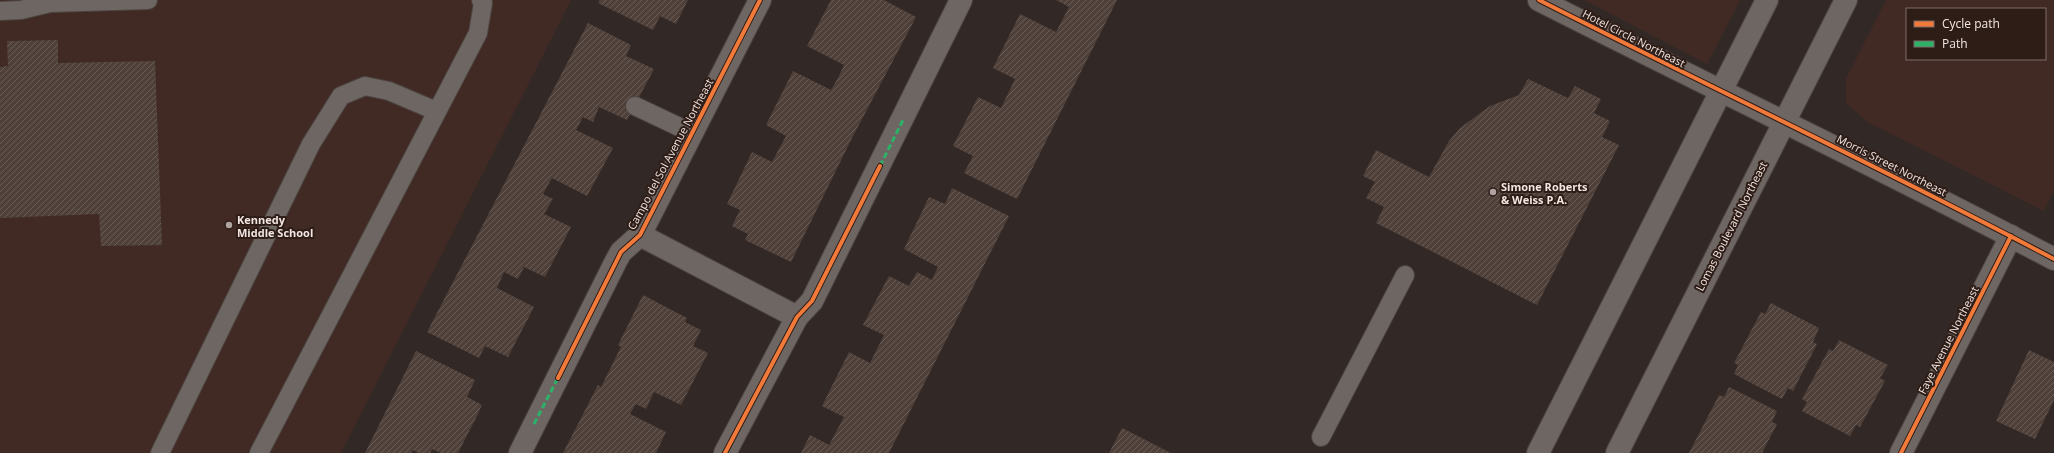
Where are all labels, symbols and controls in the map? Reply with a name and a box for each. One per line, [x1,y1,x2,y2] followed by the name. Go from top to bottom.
[1580,6,1688,70] street label: Hotel Circle Northeast
[1906,8,2046,60] legend
[1942,15,2000,32] text: Cycle path
[1942,35,1968,52] text: Path
[624,76,716,232] street label: Campo del Sol Avenue Northeast
[1834,131,1950,199] street label: Morris Street Northeast
[1692,159,1770,293] street label: Lomas Boulevard Northeast
[1501,179,1588,207] place label: Simone Roberts & Weiss P.A.
[1488,187,1498,197] marker: Simone Roberts & Weiss P.A.
[237,212,313,240] place label: Kennedy Middle School
[224,220,234,230] marker: Kennedy Middle School
[1914,284,1982,396] street label: Faye Avenue Northeast

